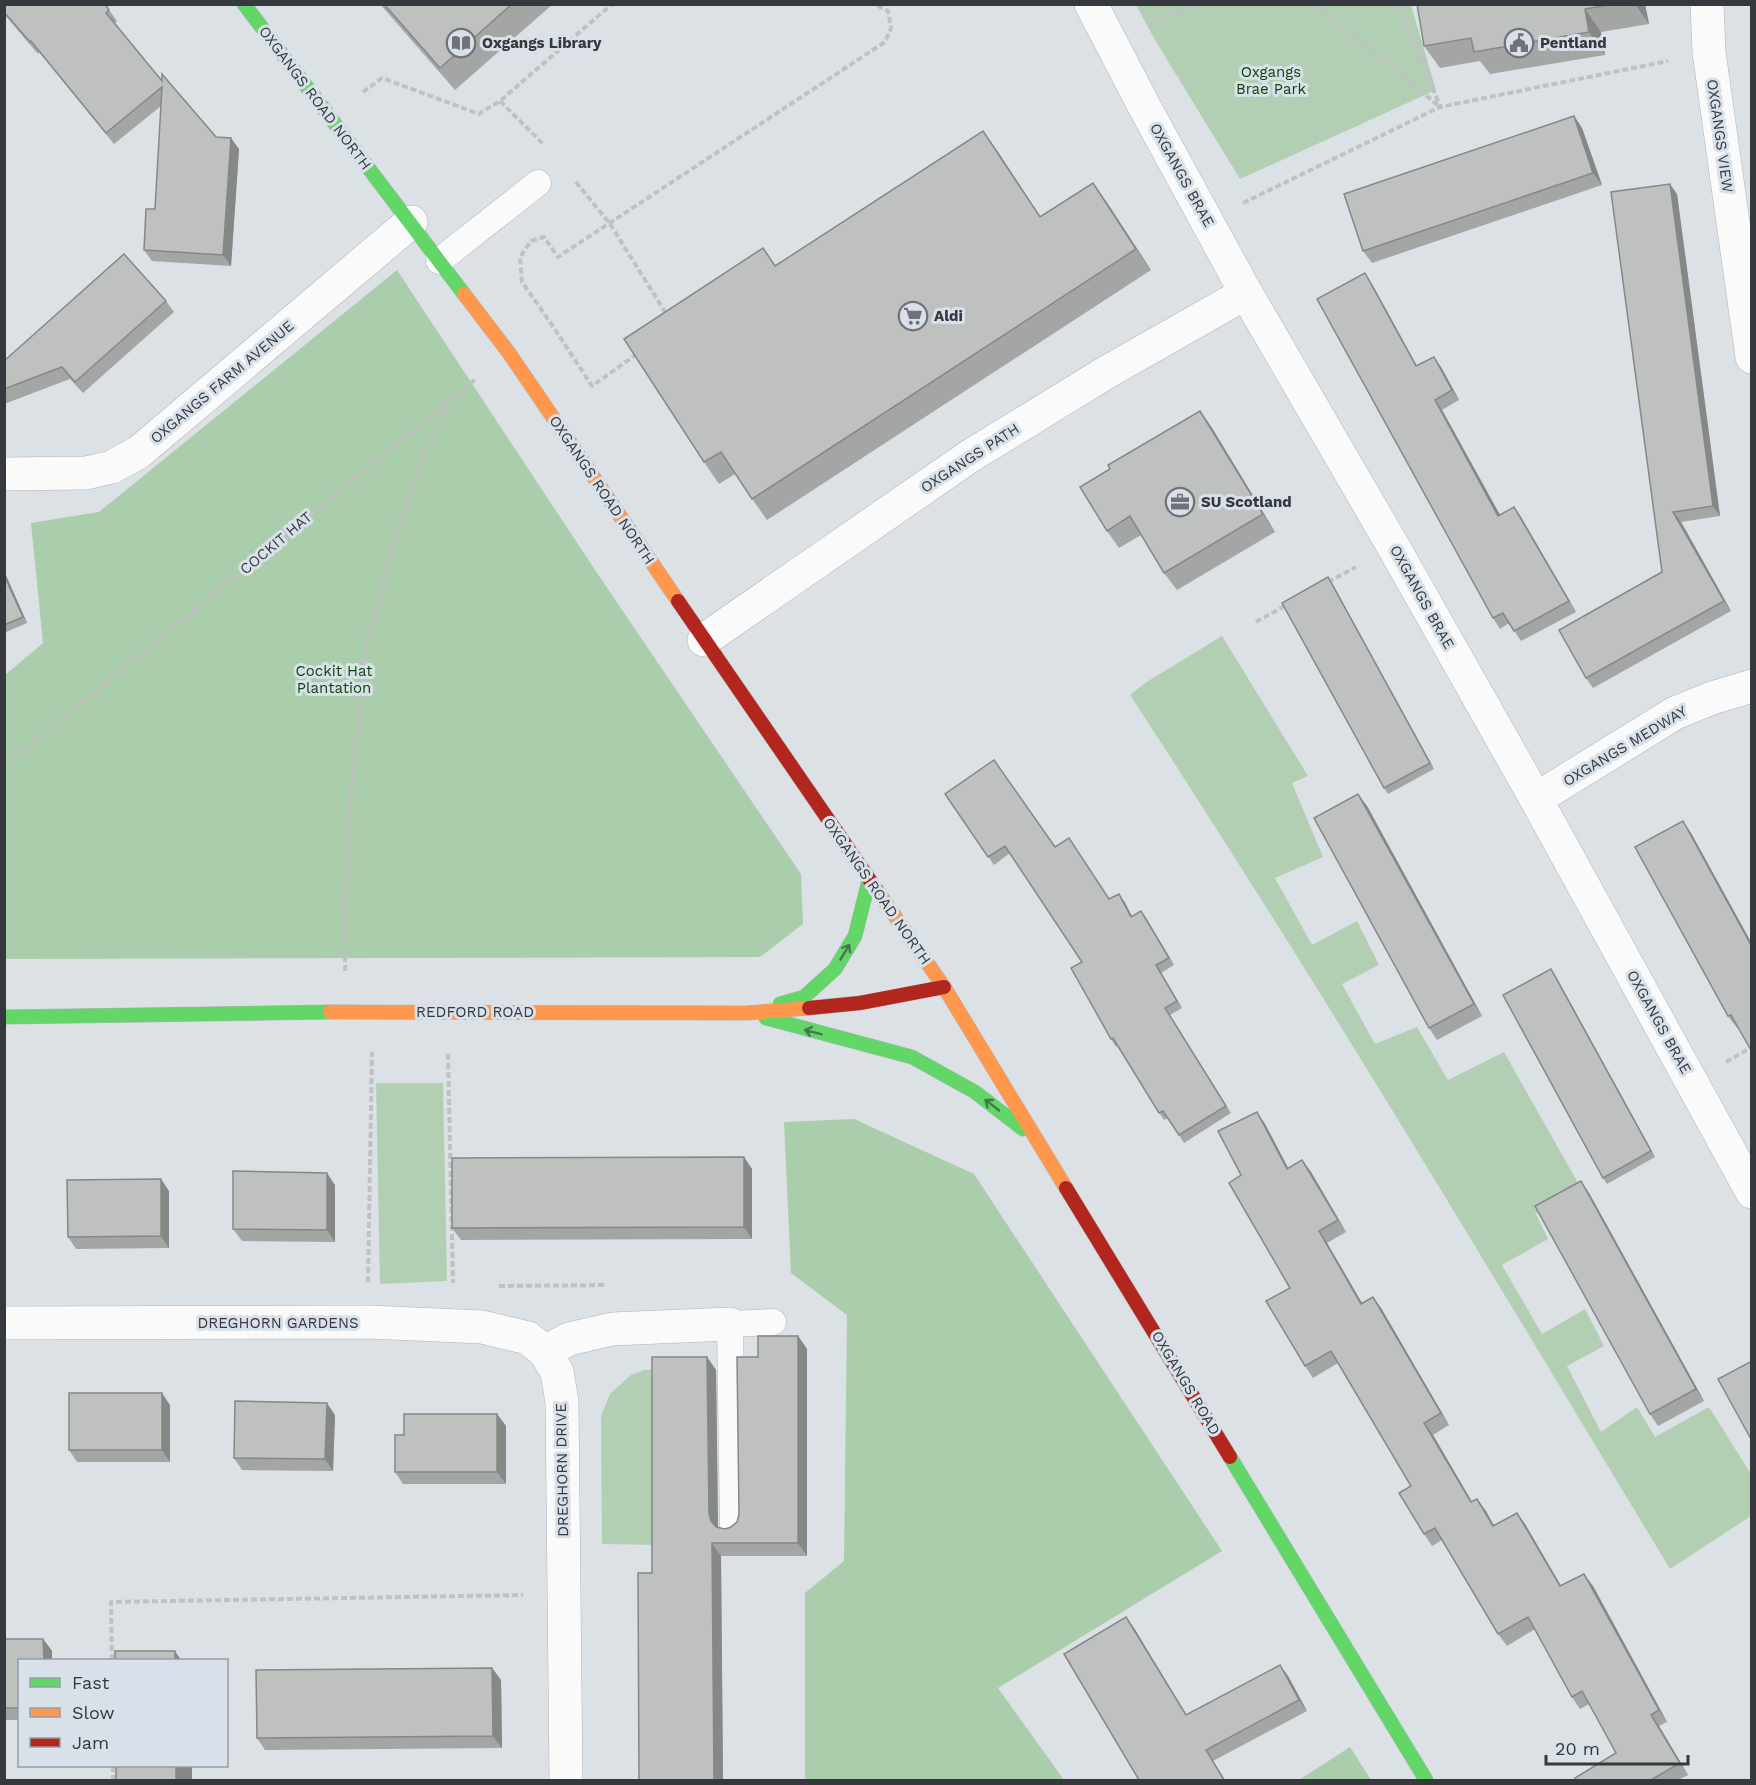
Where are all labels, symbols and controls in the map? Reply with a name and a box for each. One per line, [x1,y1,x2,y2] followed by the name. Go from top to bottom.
[255,23,375,173] street label: OXGANGS ROAD NORTH
[445,27,477,59] library icon: Oxgangs Library
[1503,27,1535,59] public building icon: Pentland
[482,34,602,52] place label: Oxgangs Library
[1540,34,1607,52] place label: Pentland
[1236,63,1307,98] park label: Oxgangs Brae Park
[1703,78,1737,194] street label: OXGANGS VIEW
[1146,120,1218,230] street label: OXGANGS BRAE
[897,300,929,332] supermarket icon: Aldi
[934,307,963,325] place label: Aldi
[147,317,297,447] street label: OXGANGS FARM AVENUE
[545,412,659,568] street label: OXGANGS ROAD NORTH
[917,419,1023,497] street label: OXGANGS PATH
[1164,486,1196,518] office icon: SU Scotland
[1201,493,1292,511] place label: SU Scotland
[236,508,316,578] street label: COCKIT HAT
[1386,542,1458,652] street label: OXGANGS BRAE
[296,662,373,697] park label: Cockit Hat Plantation
[1560,702,1691,790] street label: OXGANGS MEDWAY
[819,814,935,968] street label: OXGANGS ROAD NORTH
[840,944,852,961] one-way arrow
[1623,967,1695,1077] street label: OXGANGS BRAE
[416,1003,534,1021] street label: REDFORD ROAD
[804,1025,823,1037] one-way arrow
[984,1098,1000,1111] one-way arrow
[197,1314,359,1332] street label: DREGHORN GARDENS
[1148,1328,1224,1438] street label: OXGANGS ROAD
[552,1403,572,1537] street label: DREGHORN DRIVE
[18,1659,228,1767] legend
[72,1672,110,1693] text: Fast
[72,1702,115,1723] text: Slow
[1546,1728,1688,1766] scale bar
[72,1732,109,1753] text: Jam
[1555,1738,1600,1759] text: 20 m

